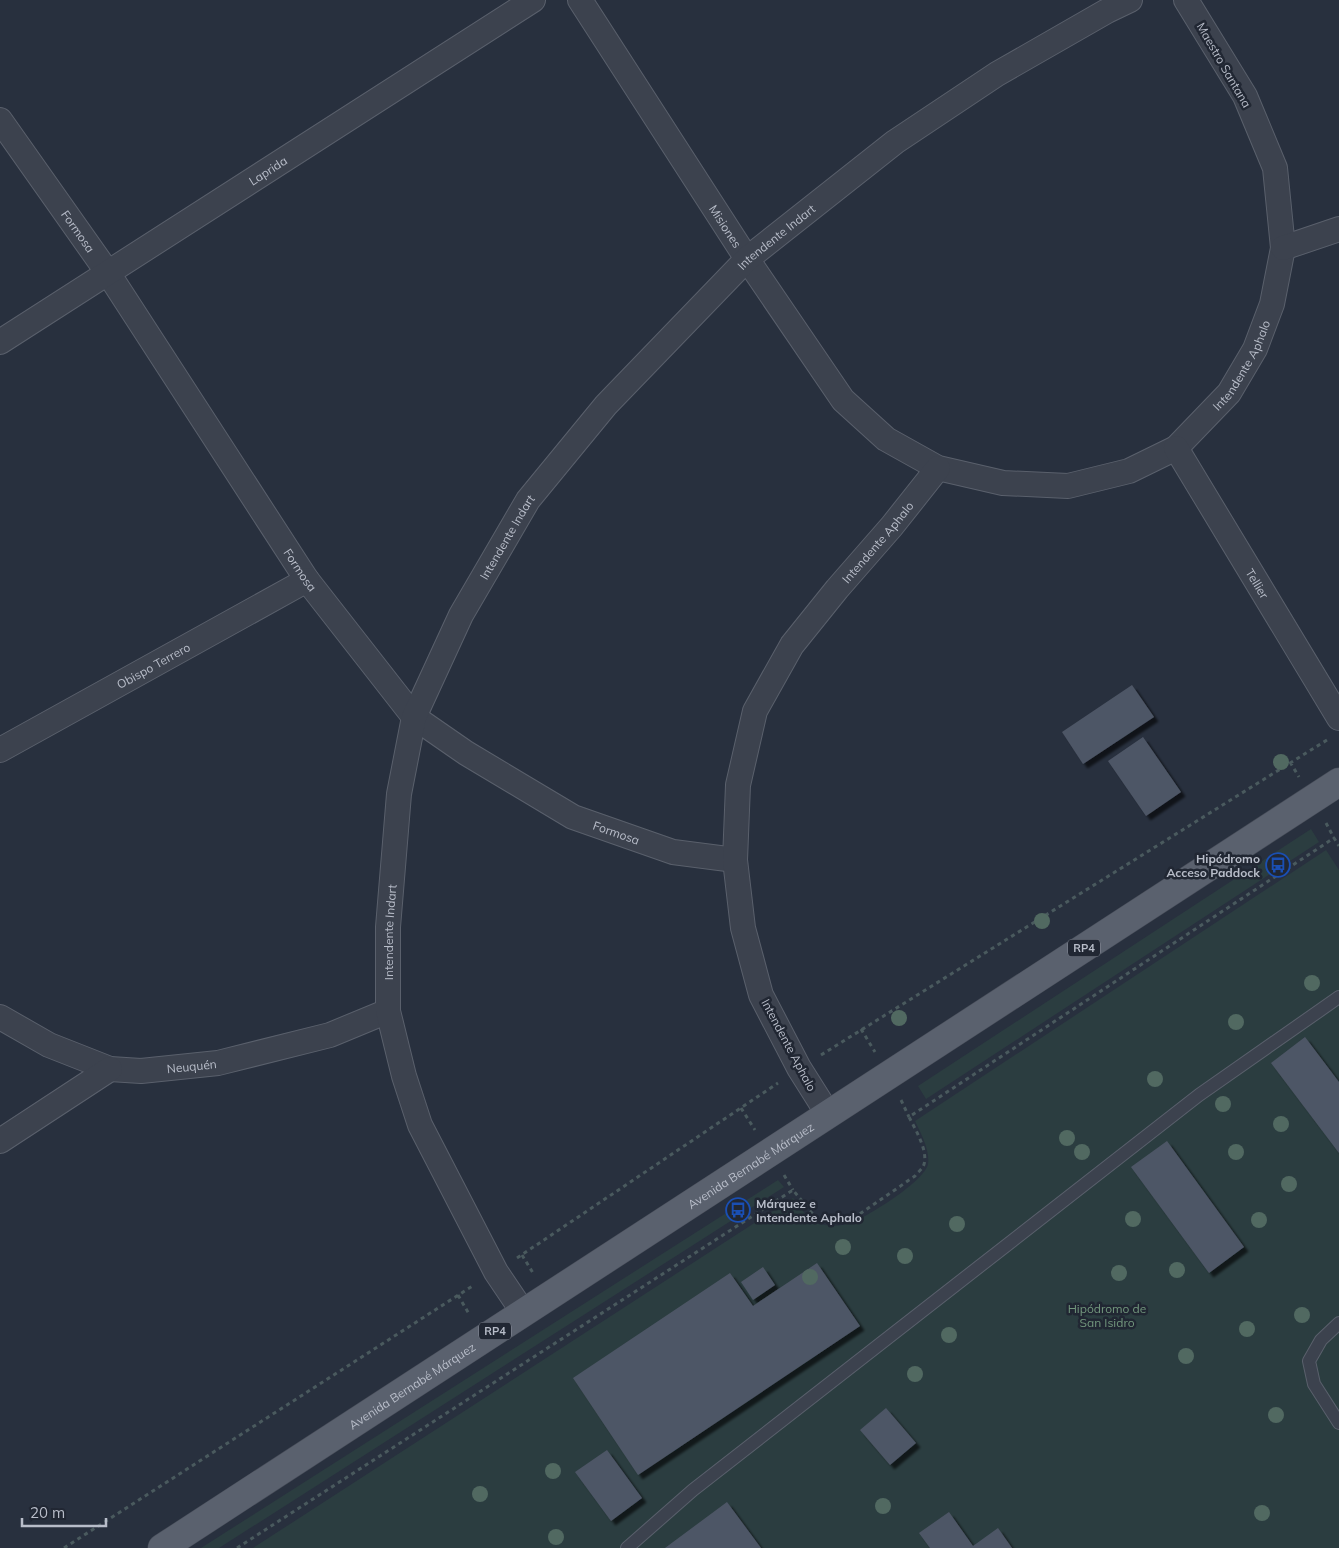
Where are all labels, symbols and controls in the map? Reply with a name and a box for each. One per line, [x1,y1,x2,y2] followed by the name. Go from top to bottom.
[1194,20,1254,110] street label: Maestro Santana
[246,152,290,188] street label: Laprida
[734,201,818,272] street label: Intendente Indart
[706,202,745,251] street label: Misiones
[58,207,98,255] street label: Formosa
[1209,318,1273,413] street label: Intendente Aphalo
[476,491,537,582] street label: Intendente Indart
[838,498,916,586] street label: Intendente Aphalo
[281,545,320,594] street label: Formosa
[1243,566,1273,602] street label: Tellier
[114,639,193,692] street label: Obispo Terrero
[591,817,642,847] street label: Formosa
[1166,851,1260,880] place label: Hipódromo Acceso Paddock
[1265,852,1291,878] bus stop icon: Hipódromo Acceso Paddock
[380,884,399,980] street label: Intendente Indart
[1068,940,1100,956] road number: RP4
[758,996,820,1094] street label: Intendente Aphalo
[166,1056,217,1076] street label: Neuquén
[684,1119,816,1212] street label: Avenida Bernabé Márquez
[756,1196,862,1225] place label: Márquez e Intendente Aphalo
[725,1197,751,1223] bus stop icon: Márquez e Intendente Aphalo
[1068,1301,1146,1330] park label: Hipódromo de San Isidro
[479,1322,511,1340] road number: RP4
[346,1339,478,1432] street label: Avenida Bernabé Márquez
[22,1496,106,1528] scale bar
[30,1503,65,1522] text: 20 m

